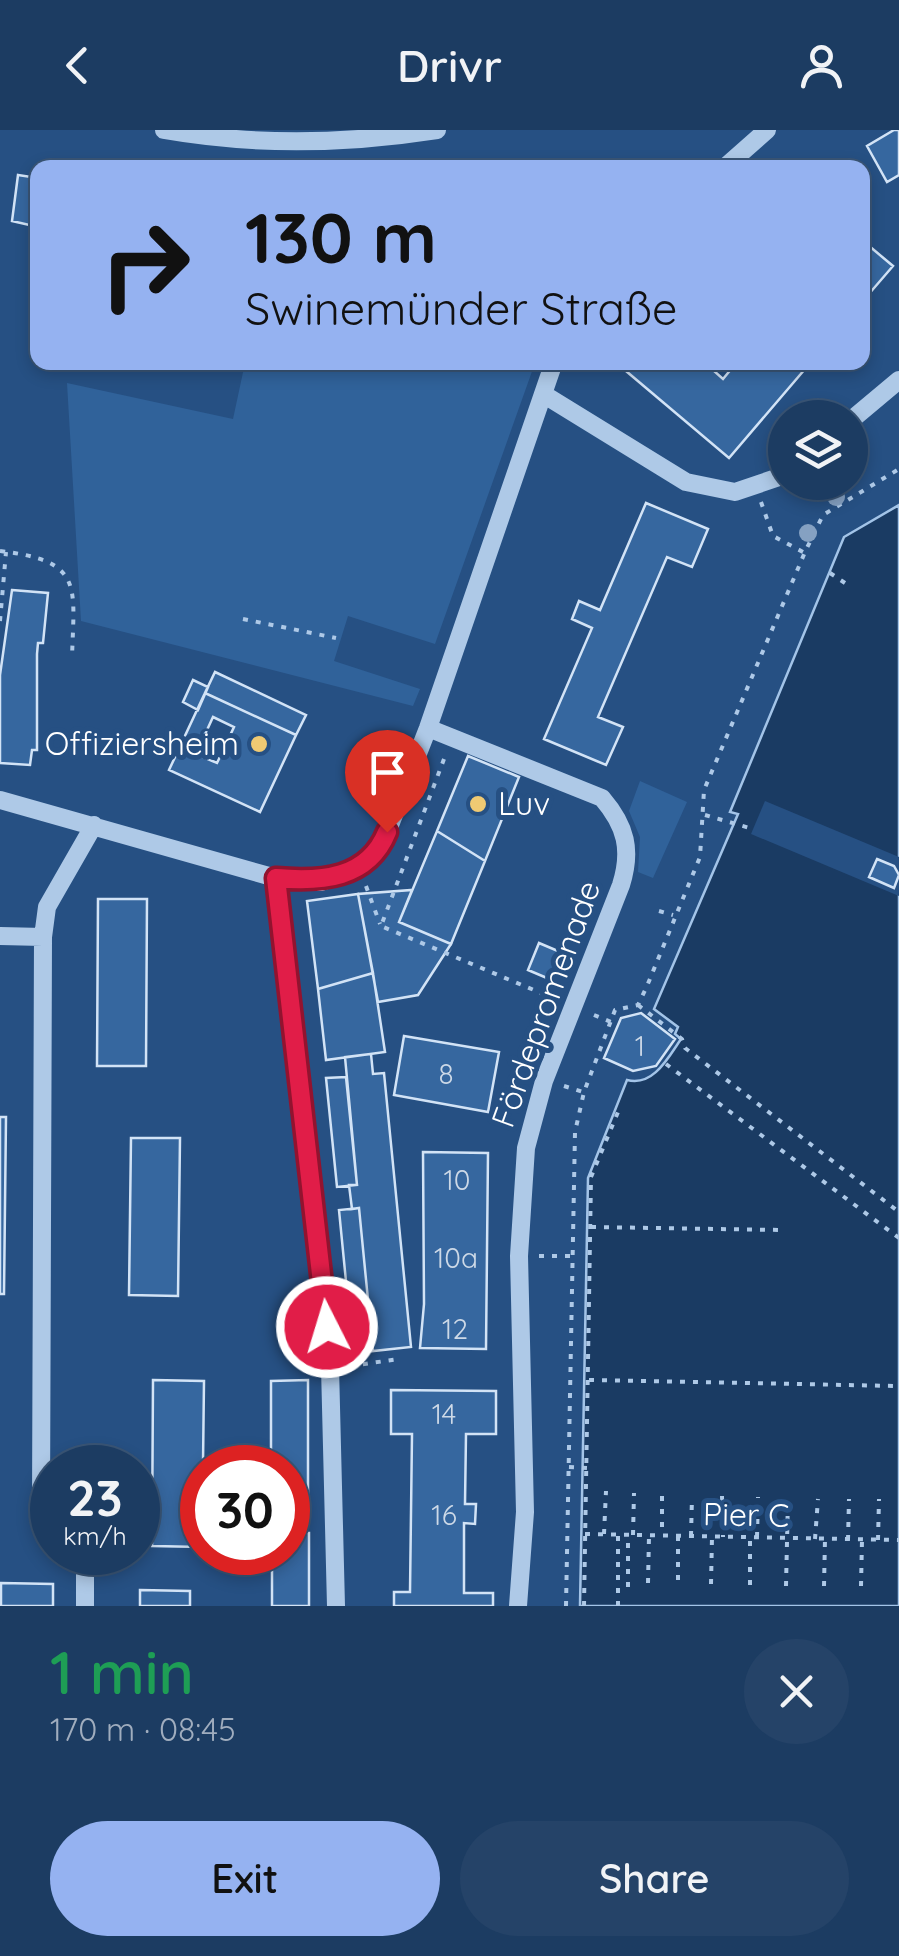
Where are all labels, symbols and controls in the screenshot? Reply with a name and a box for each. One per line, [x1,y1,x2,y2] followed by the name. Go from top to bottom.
[397,37,502,93] text: Drivr
[50,38,105,93] icon: back
[794,38,849,93] icon: person
[245,193,437,281] text: 130 m
[80,200,210,330] icon: right
[245,280,677,336] text: Swinemünder Straße
[768,400,868,500] map controls
[768,400,868,500] button: layers
[45,723,239,763] place label: Offiziersheim
[345,730,430,833] pin
[248,733,270,755] marker: Offiziersheim
[360,745,415,800] icon: arrive
[498,783,550,823] place label: Luv
[467,793,489,815] marker: Luv
[482,875,608,1132] street label: Fördepromenade
[635,1028,645,1063] house number: 1
[438,1056,454,1091] house number: 8
[443,1162,471,1197] house number: 10
[434,1240,478,1275] house number: 10a
[275,1275,379,1379] position arrow
[442,1311,468,1346] house number: 12
[432,1396,456,1431] house number: 14
[180,1445,310,1575] speed limit sign: 30
[67,1466,123,1529] text: 23
[703,1493,789,1535] street label: Pier C
[431,1497,457,1532] house number: 16
[63,1520,127,1551] text: km/h
[50,1634,194,1709] text: 1 min
[744,1639,849,1744] button: close
[50,1709,236,1749] text: 170 m · 08:45
[50,1821,440,1936] button: Exit
[460,1821,849,1936] button: Share

